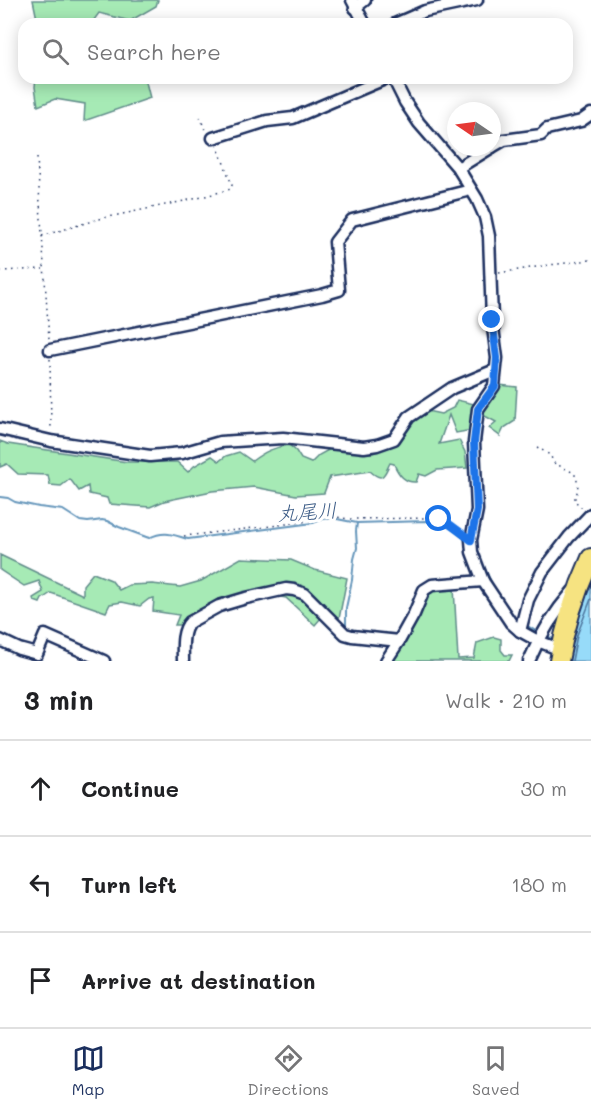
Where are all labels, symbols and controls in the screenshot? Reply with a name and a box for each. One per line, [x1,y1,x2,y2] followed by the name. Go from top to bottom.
[18,18,573,84] search box
[39,35,72,68] icon: search
[87,37,221,66] text: Search here
[447,102,501,156] north arrow
[478,306,504,332] route end
[276,496,338,526] water label: 丸尾川
[425,505,451,531] route start
[24,683,93,717] text: 3 min
[445,687,567,713] text: Walk · 210 m
[24,772,57,805] icon: ahead
[81,774,179,803] text: Continue
[521,775,567,801] text: 30 m
[24,868,57,901] icon: left
[81,870,177,899] text: Turn left
[511,871,567,897] text: 180 m
[24,964,57,997] icon: arrive
[81,966,316,995] text: Arrive at destination
[72,1042,105,1099] tab: Map
[248,1042,329,1099] tab: Directions
[472,1042,519,1099] tab: Saved

